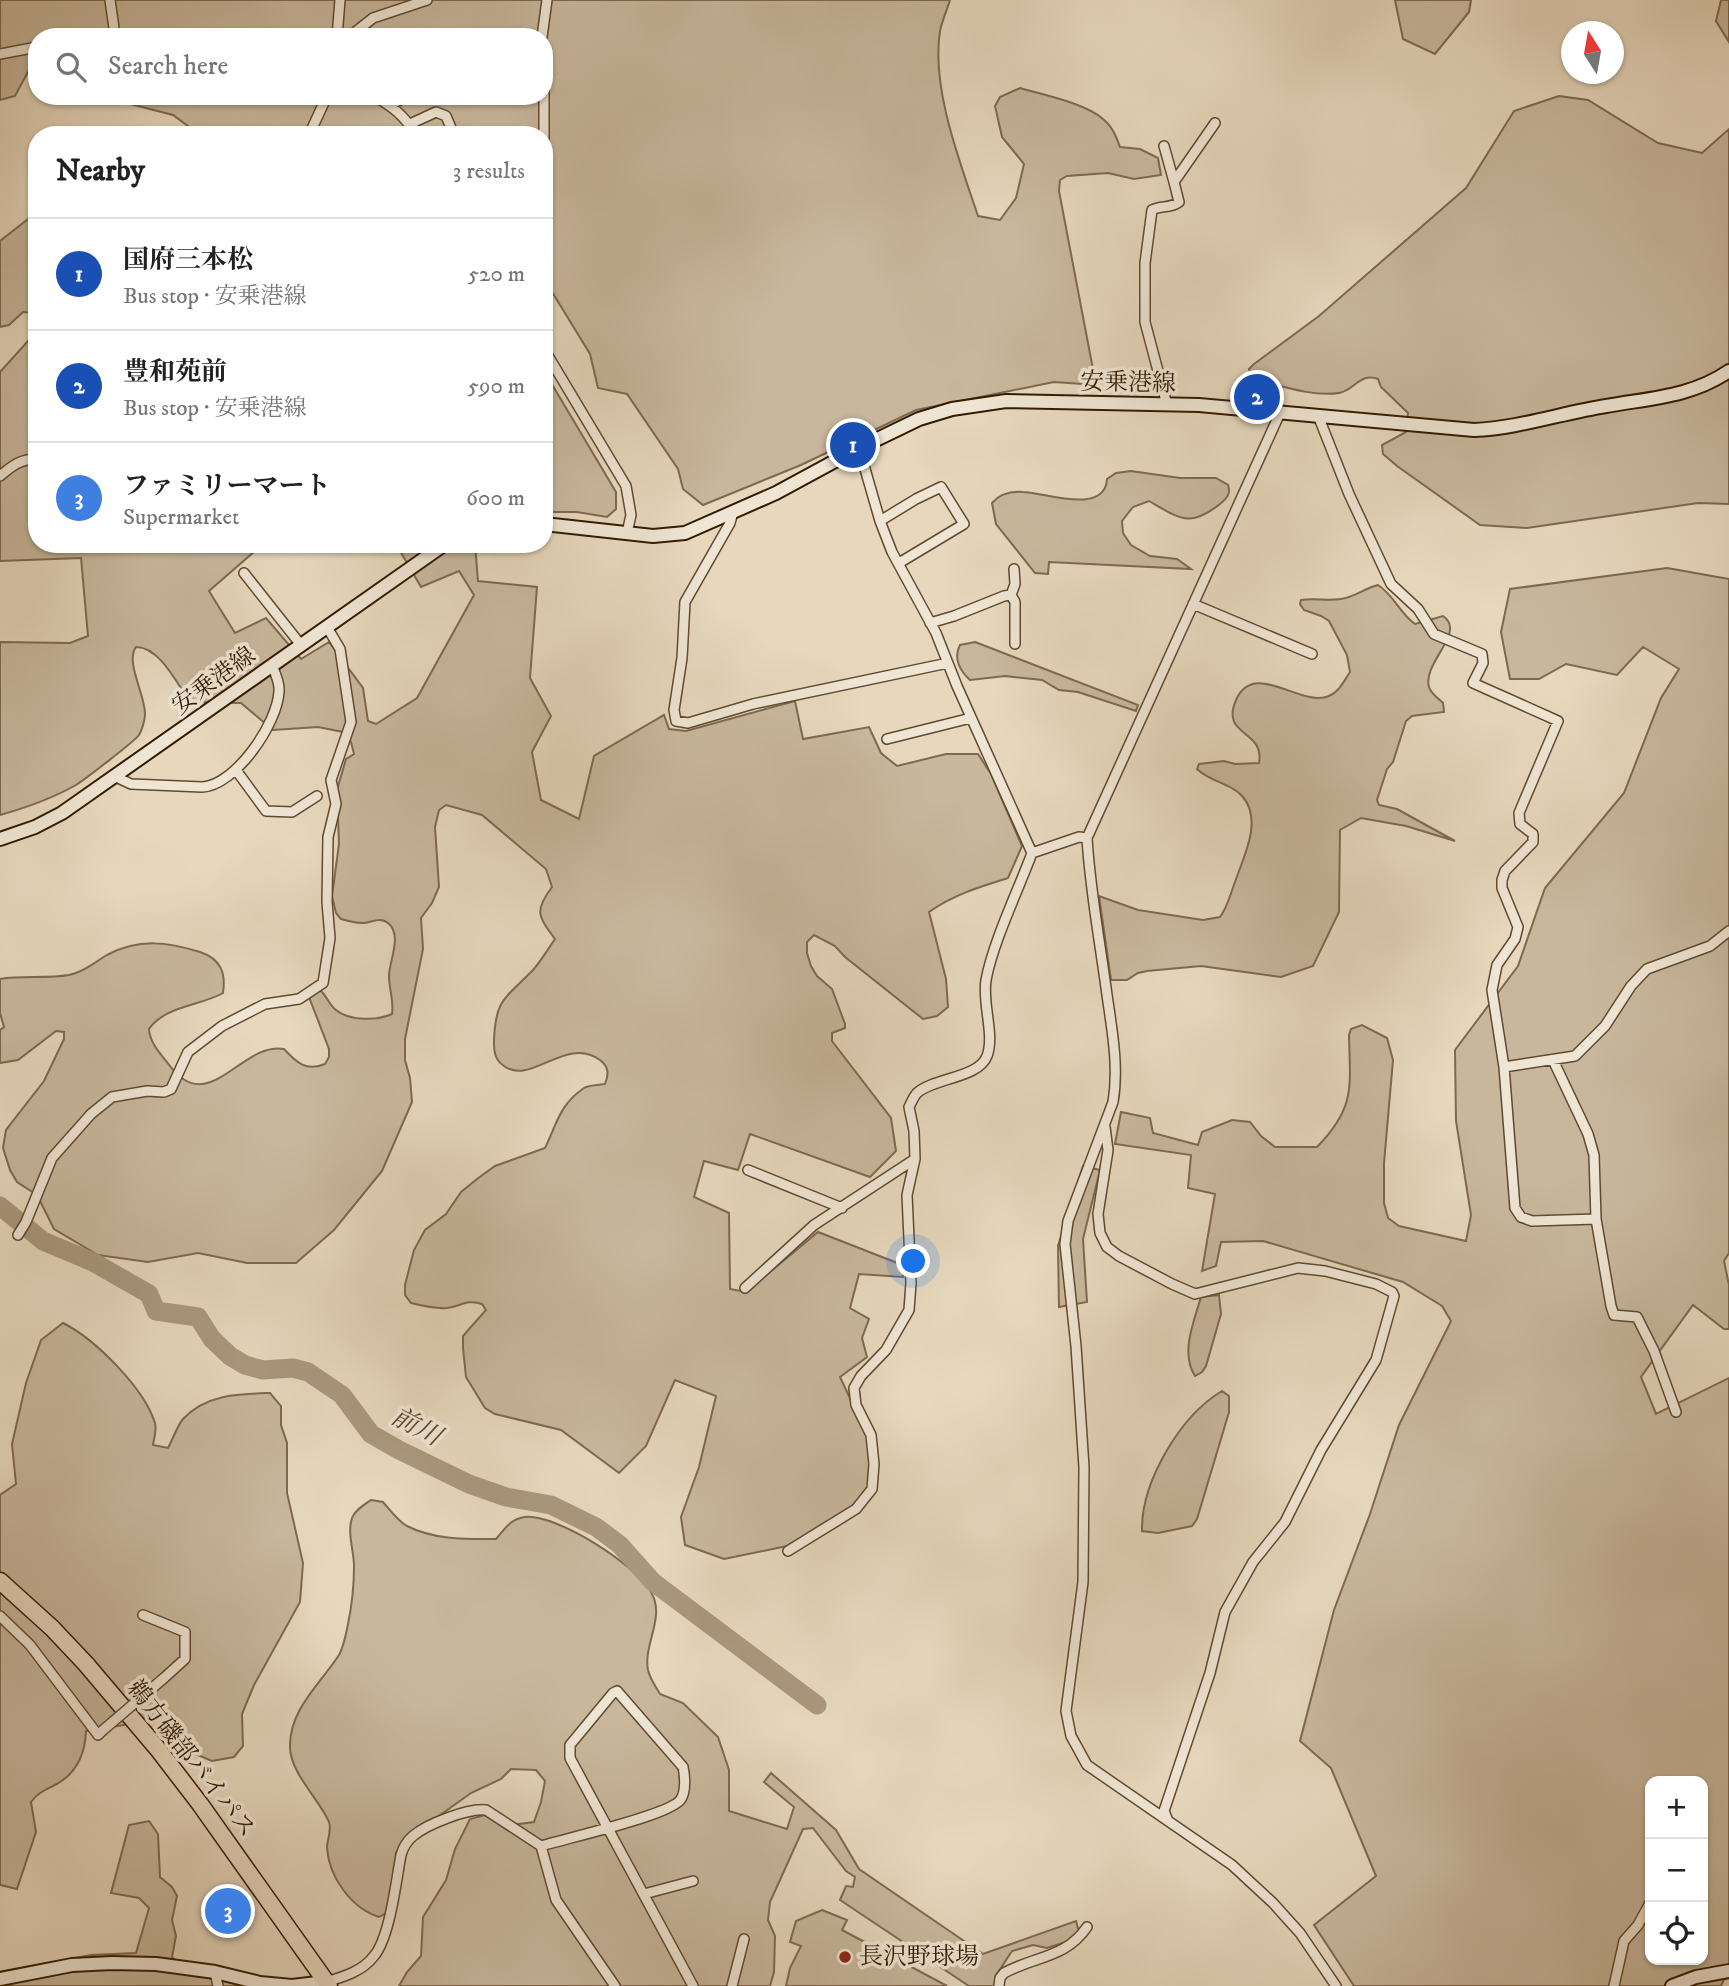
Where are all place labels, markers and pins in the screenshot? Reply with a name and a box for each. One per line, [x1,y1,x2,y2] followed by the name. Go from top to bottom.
[1234,371,1280,423] pin: 2
[830,419,876,471] pin: 1
[205,1885,251,1937] pin: 3
[859,1942,979,1972] place label: 長沢野球場
[837,1949,853,1965] marker: 長沢野球場

